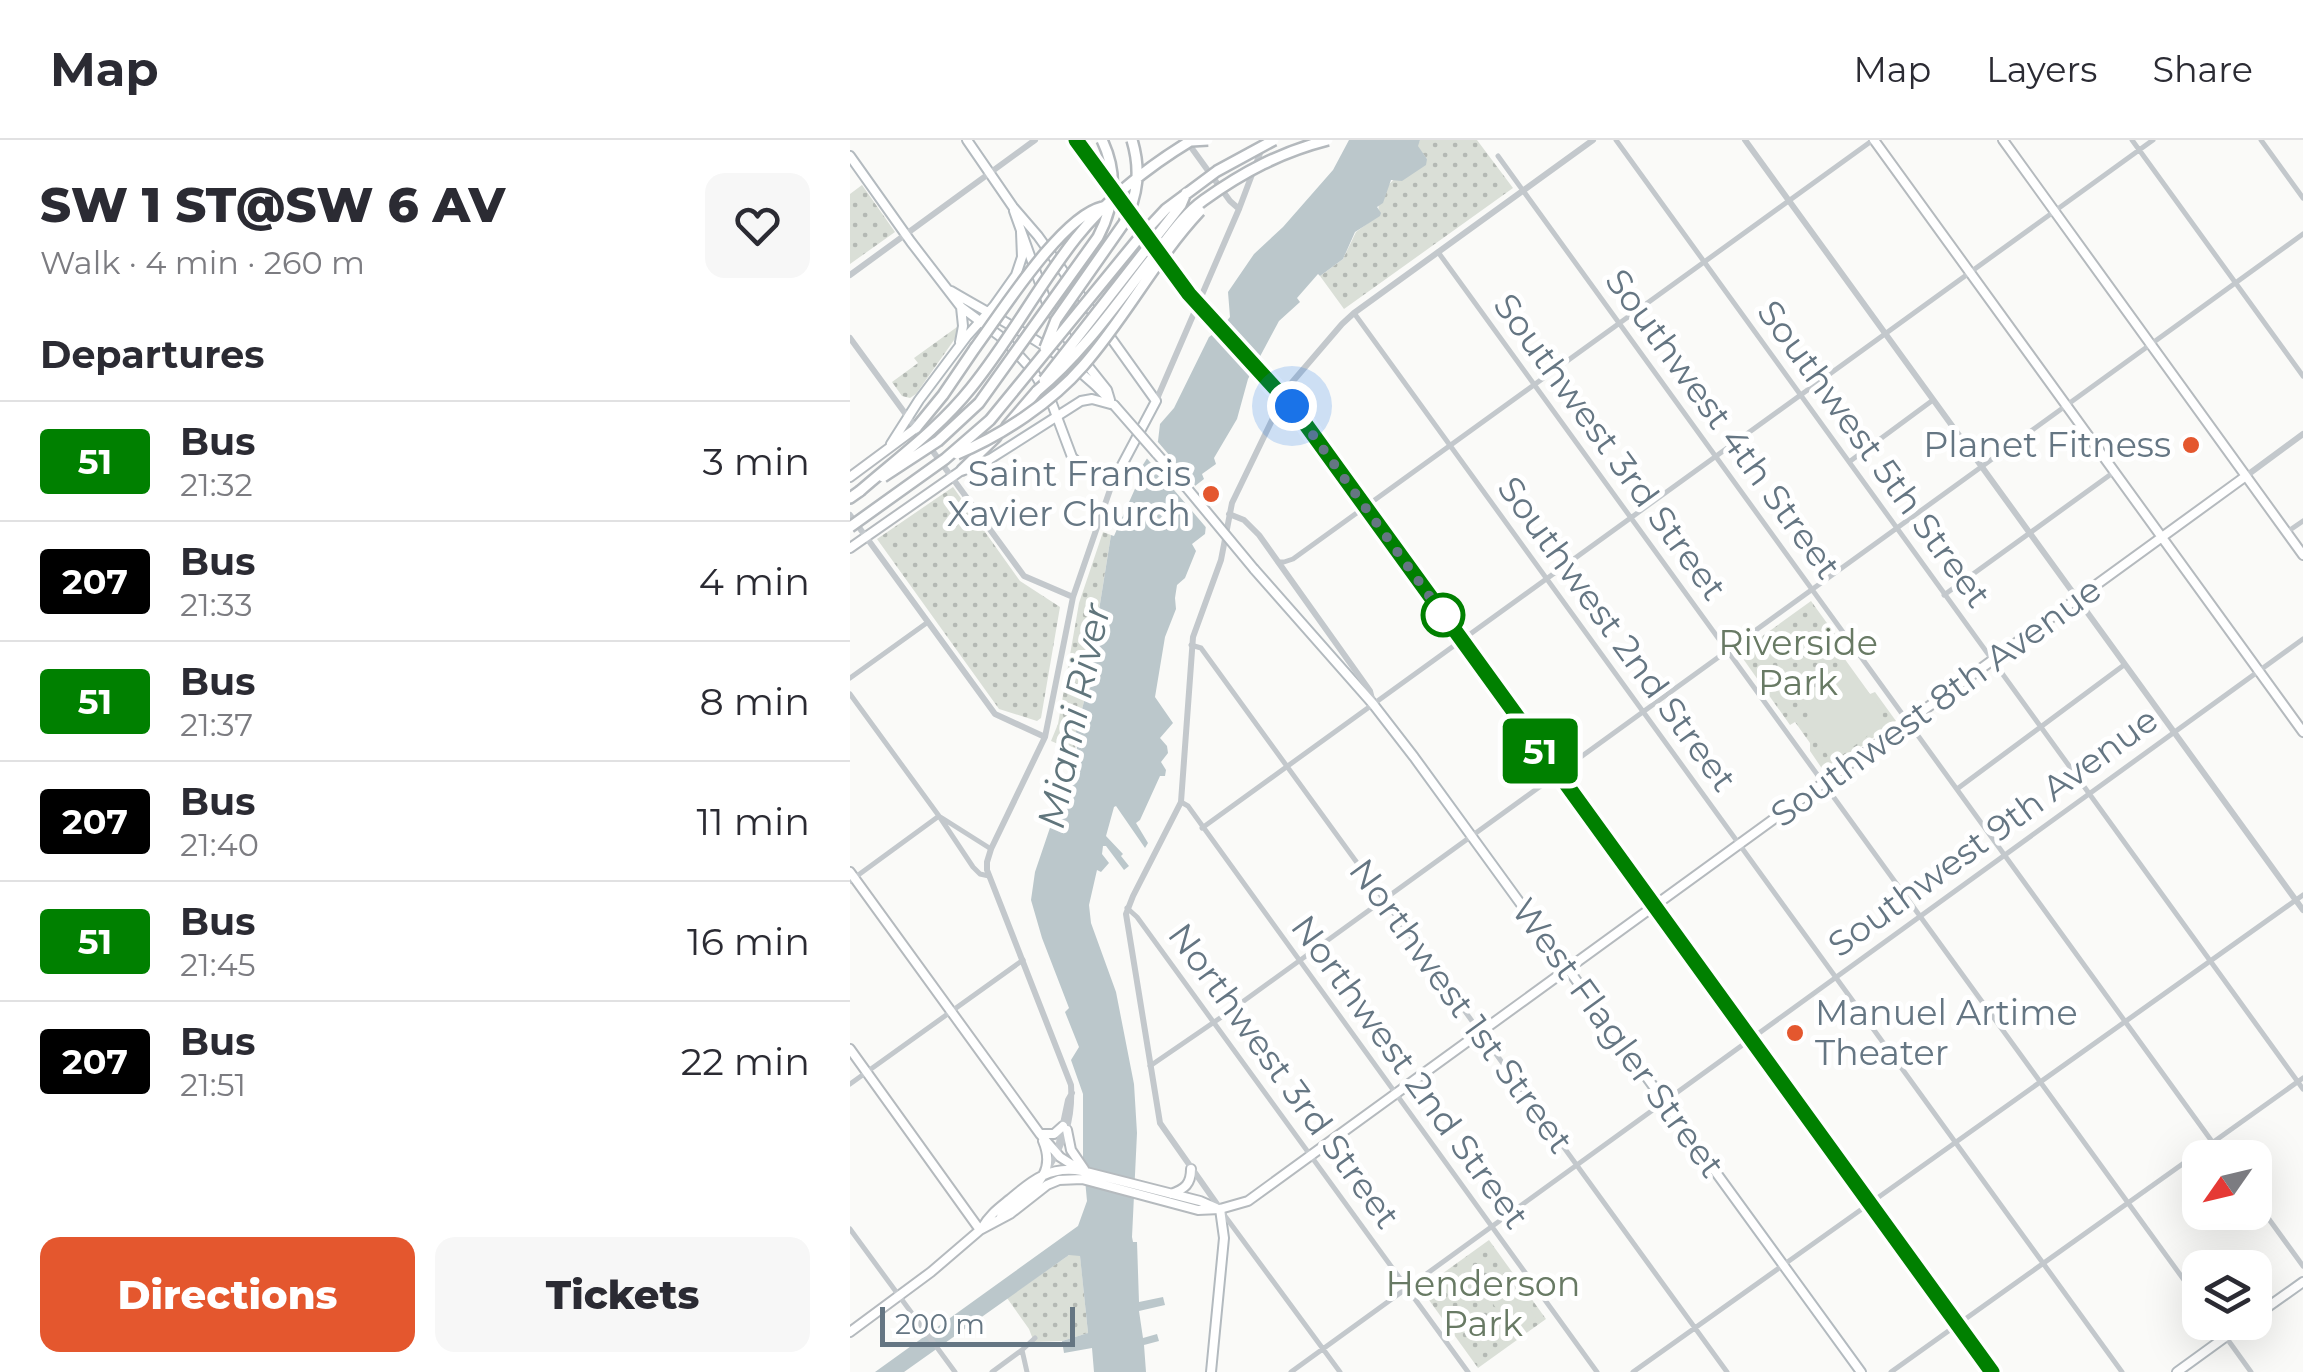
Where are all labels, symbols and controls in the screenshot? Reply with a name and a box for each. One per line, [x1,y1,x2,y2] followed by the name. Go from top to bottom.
[50,40,159,98] text: Map
[1853,48,1931,91] text: Map
[1986,48,2097,91] text: Layers
[2152,48,2253,91] text: Share
[705,173,810,278] button: heart
[40,176,505,234] text: SW 1 ST@SW 6 AV
[40,243,365,282] text: Walk · 4 min · 260 m
[1597,260,1850,587] street label: Southwest 4th Street
[1485,285,1736,608] street label: Southwest 3rd Street
[1749,292,2000,616] street label: Southwest 5th Street
[40,331,264,378] text: Departures
[1267,381,1317,431] your location
[180,418,255,465] text: Bus
[1923,423,2171,466] place label: Planet Fitness
[2180,434,2202,456] marker: Planet Fitness
[702,438,810,485] text: 3 min
[78,440,112,483] text: 51
[947,452,1191,535] place label: Saint Francis Xavier Church
[180,465,253,504] text: 21:32
[1489,468,1746,799] street label: Southwest 2nd Street
[1200,483,1222,505] marker: Saint Francis Xavier Church
[180,538,255,585] text: Bus
[699,558,810,605] text: 4 min
[62,560,128,603] text: 207
[1762,567,2109,836] street label: Southwest 8th Avenue
[180,585,252,624] text: 21:33
[1422,594,1464,636] unlabelled marker
[1027,598,1120,833] water label: Miami River
[1718,621,1878,704] park label: Riverside Park
[180,658,255,705] text: Bus
[700,678,810,725] text: 8 min
[78,680,112,723] text: 51
[1819,697,2166,966] street label: Southwest 9th Avenue
[180,705,253,744] text: 21:37
[1495,718,1585,784] line badge: 51
[1523,730,1557,773] text: 51
[180,778,255,825] text: Bus
[696,798,810,845] text: 11 min
[62,800,128,843] text: 207
[180,825,259,864] text: 21:40
[1340,850,1583,1161] street label: Northwest 1st Street
[1503,890,1734,1186] street label: West Flagler Street
[180,898,255,945] text: Bus
[1282,907,1538,1237] street label: Northwest 2nd Street
[1159,915,1409,1237] street label: Northwest 3rd Street
[687,918,810,965] text: 16 min
[78,920,112,963] text: 51
[180,945,256,984] text: 21:45
[1815,991,2078,1074] place label: Manuel Artime Theater
[180,1018,255,1065] text: Bus
[1784,1022,1806,1044] marker: Manuel Artime Theater
[681,1038,810,1085] text: 22 min
[62,1040,128,1083] text: 207
[180,1065,246,1104] text: 21:51
[2182,1140,2272,1230] north arrow
[2182,1140,2272,1340] map controls
[40,1237,415,1352] button: Directions
[435,1237,810,1352] button: Tickets
[2182,1250,2272,1340] button: layers
[1386,1262,1580,1345] park label: Henderson Park
[880,1302,1075,1346] scale bar
[895,1307,985,1341] text: 200 m

